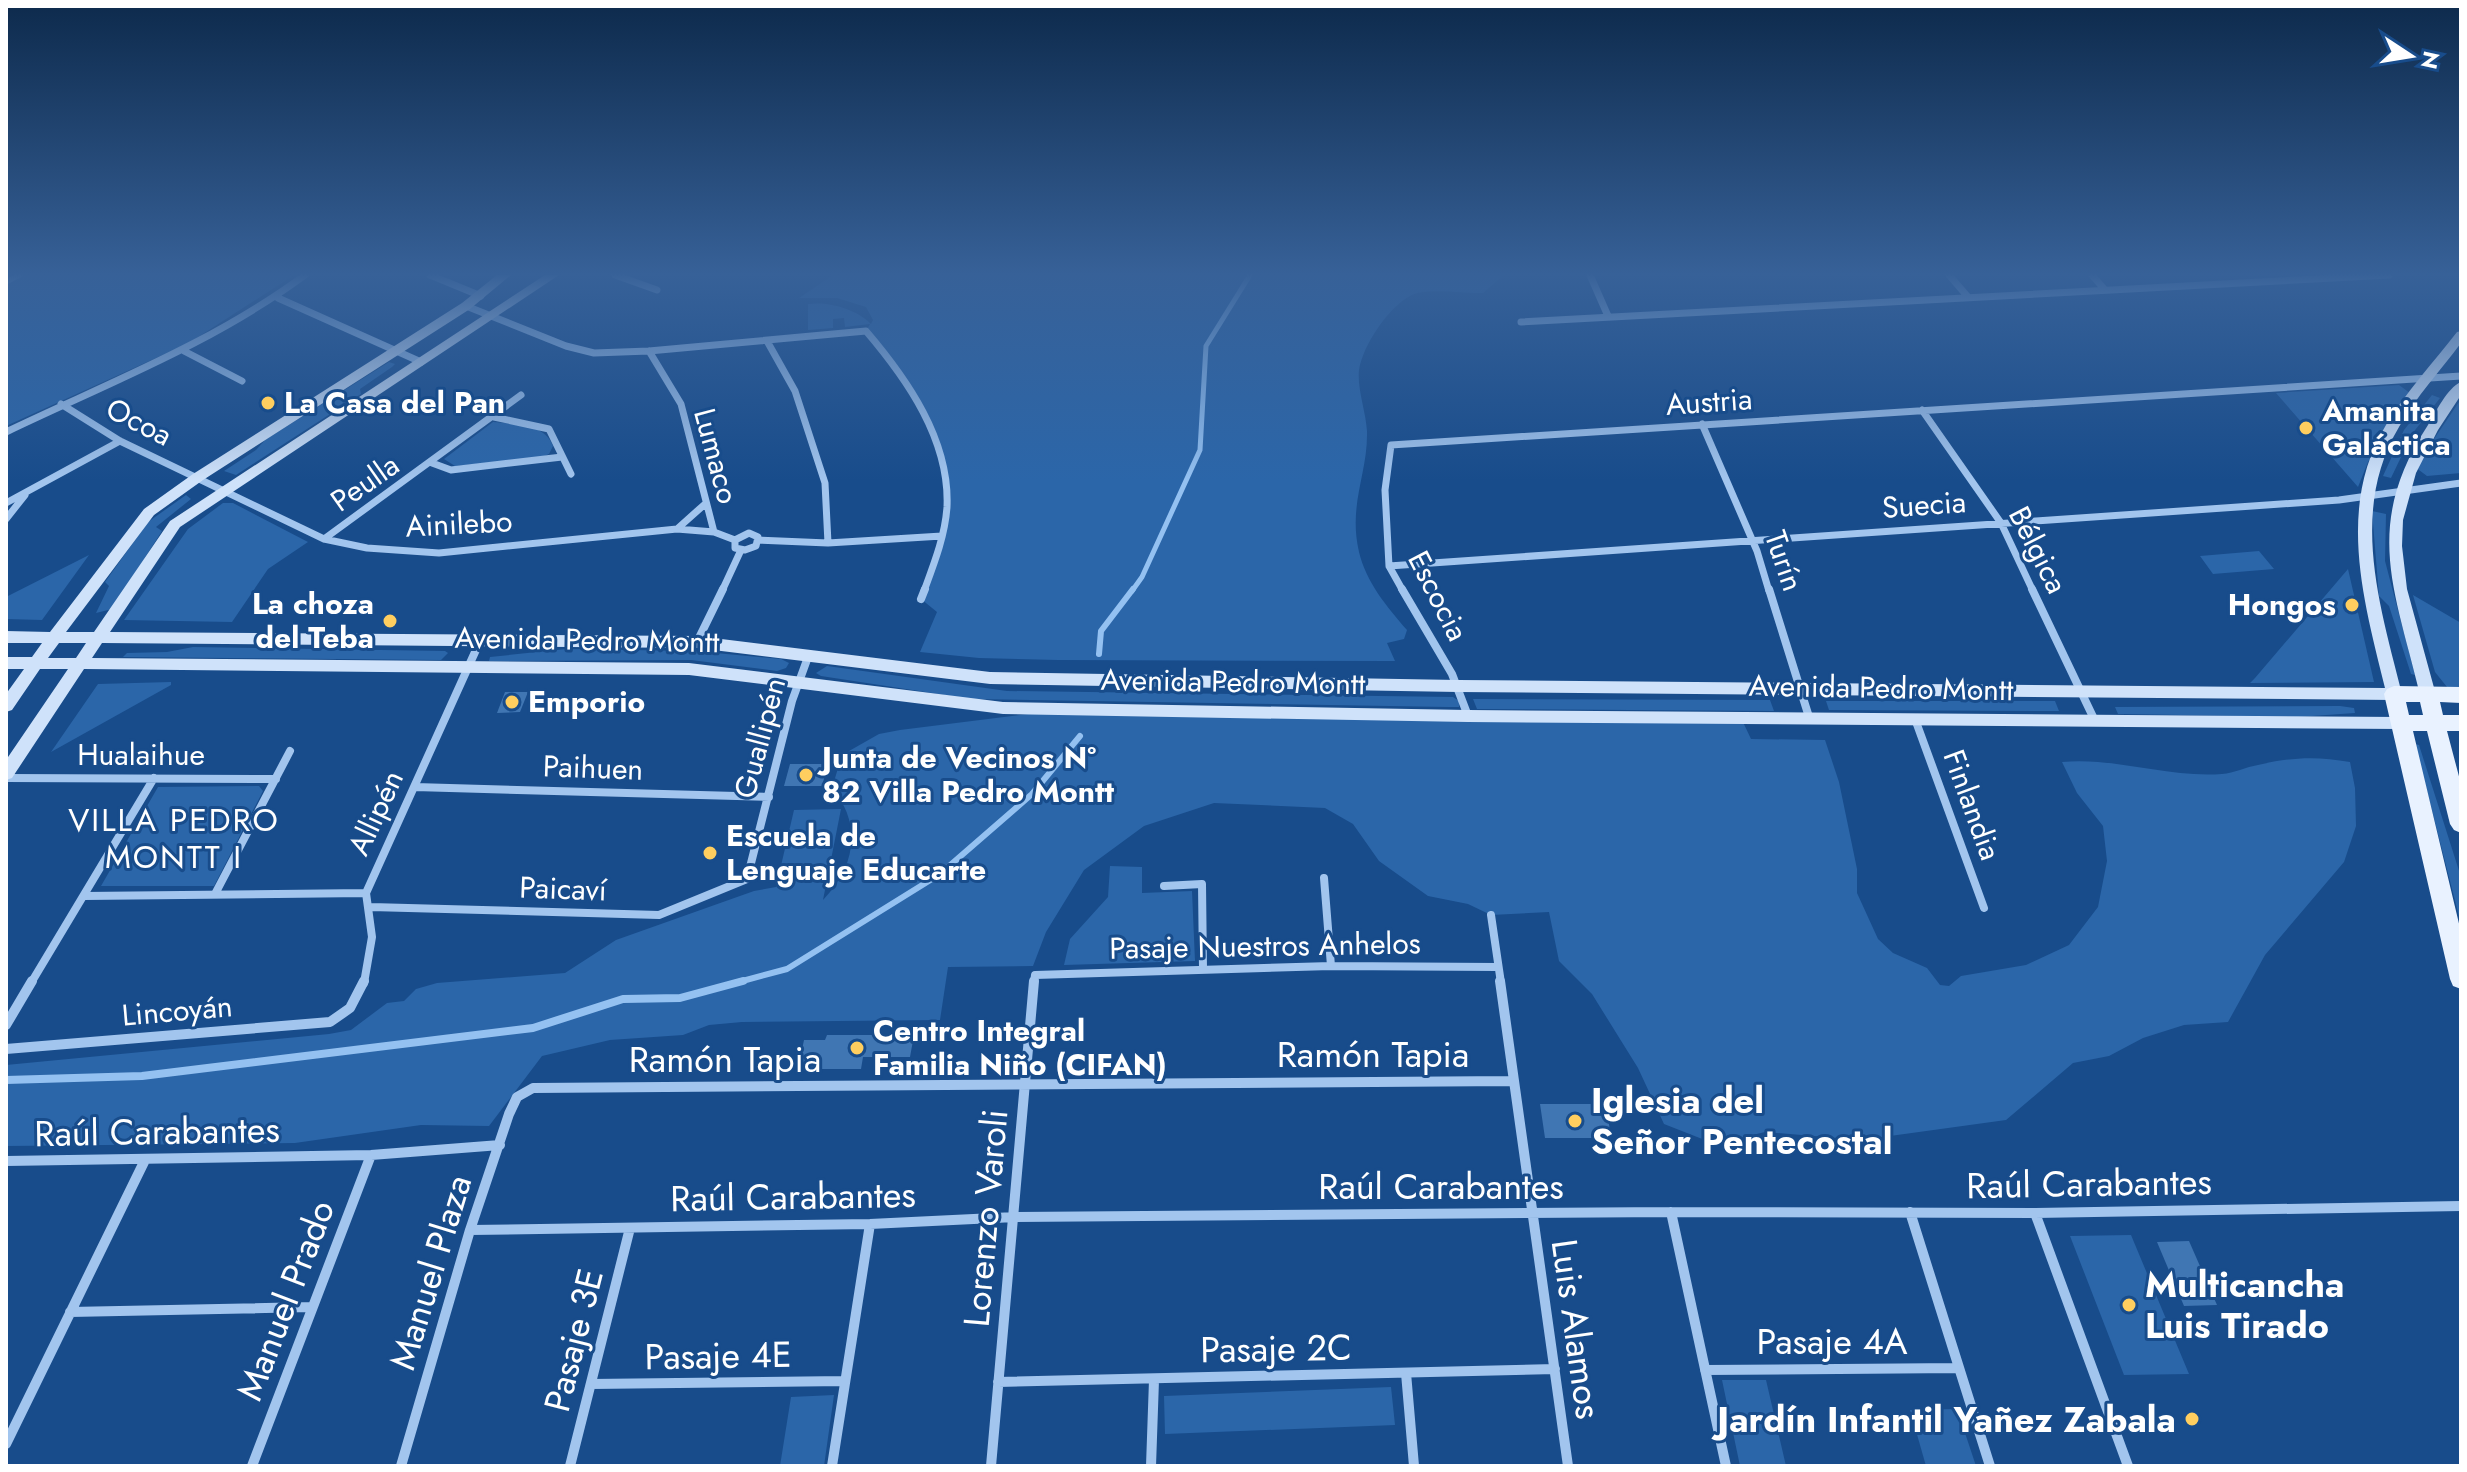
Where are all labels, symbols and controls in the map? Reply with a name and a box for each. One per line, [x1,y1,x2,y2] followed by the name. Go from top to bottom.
[2371,16,2451,96] north arrow
[2413,48,2448,72] text: N
[1664,377,1754,426] street label: Austria
[284,381,505,424] place label: La Casa del Pan
[99,387,180,456] street label: Ocoa
[2321,389,2451,466] place label: Amanita Galáctica
[259,394,277,412] marker: La Casa del Pan
[683,403,750,508] street label: Lumaco
[2297,419,2315,437] marker: Amanita Galáctica
[322,443,408,522] street label: Peulla
[1880,480,1967,529] street label: Suecia
[404,499,514,548] street label: Ainilebo
[1998,499,2079,601] street label: Bélgica
[1754,525,1815,597] street label: Turín
[1398,543,1479,648] street label: Escocia
[252,582,374,659] place label: La choza del Teba
[2228,583,2336,626] place label: Hongos
[2343,596,2361,614] marker: Hongos
[381,612,399,630] marker: La choza del Teba
[454,616,721,663] street label: Avenida Pedro Montt
[1100,658,1367,705] street label: Avenida Pedro Montt
[1748,664,2015,711] street label: Avenida Pedro Montt
[723,673,796,803] street label: Guallipén
[528,680,645,723] place label: Emporio
[503,693,521,711] marker: Emporio
[77,733,205,776] street label: Hualaihue
[817,736,1114,813] place label: Junta de Vecinos Nº 82 Villa Pedro Montt
[1933,743,2012,866] street label: Finlandia
[542,744,644,791] street label: Paihuen
[337,763,414,863] street label: Allipén
[797,766,815,784] marker: Junta de Vecinos Nº 82 Villa Pedro Montt
[68,797,280,880] district label: VILLA PEDRO MONTT I
[726,814,986,891] place label: Escuela de Lenguaje Educarte
[701,844,719,862] marker: Escuela de Lenguaje Educarte
[519,865,609,912] street label: Paicaví
[1109,921,1421,970] street label: Pasaje Nuestros Anhelos
[120,984,234,1037] street label: Lincoyán
[873,1009,1167,1086] place label: Centro Integral Familia Niño (CIFAN)
[1277,1028,1469,1080] street label: Ramón Tapia
[629,1033,821,1085] street label: Ramón Tapia
[848,1039,866,1057] marker: Centro Integral Familia Niño (CIFAN)
[1591,1074,1892,1167] place label: Iglesia del Señor Pentecostal
[34,1103,280,1159] street label: Raúl Carabantes
[950,1107,1020,1329] street label: Lorenzo Varoli
[1566,1112,1584,1130] marker: Iglesia del Señor Pentecostal
[1966,1155,2212,1211] street label: Raúl Carabantes
[1318,1160,1564,1212] street label: Raúl Carabantes
[376,1168,484,1376] street label: Manuel Plaza
[670,1168,916,1224] street label: Raúl Carabantes
[223,1192,347,1408] street label: Manuel Prado
[1539,1236,1615,1422] street label: Luis Alamos
[2145,1258,2344,1351] place label: Multicancha Luis Tirado
[530,1263,616,1417] street label: Pasaje 3E
[2120,1296,2138,1314] marker: Multicancha Luis Tirado
[1757,1315,1908,1367] street label: Pasaje 4A
[1200,1321,1352,1375] street label: Pasaje 2C
[644,1328,792,1382] street label: Pasaje 4E
[1711,1393,2176,1445] place label: Jardín Infantil Yañez Zabala
[2183,1410,2201,1428] marker: Jardín Infantil Yañez Zabala

